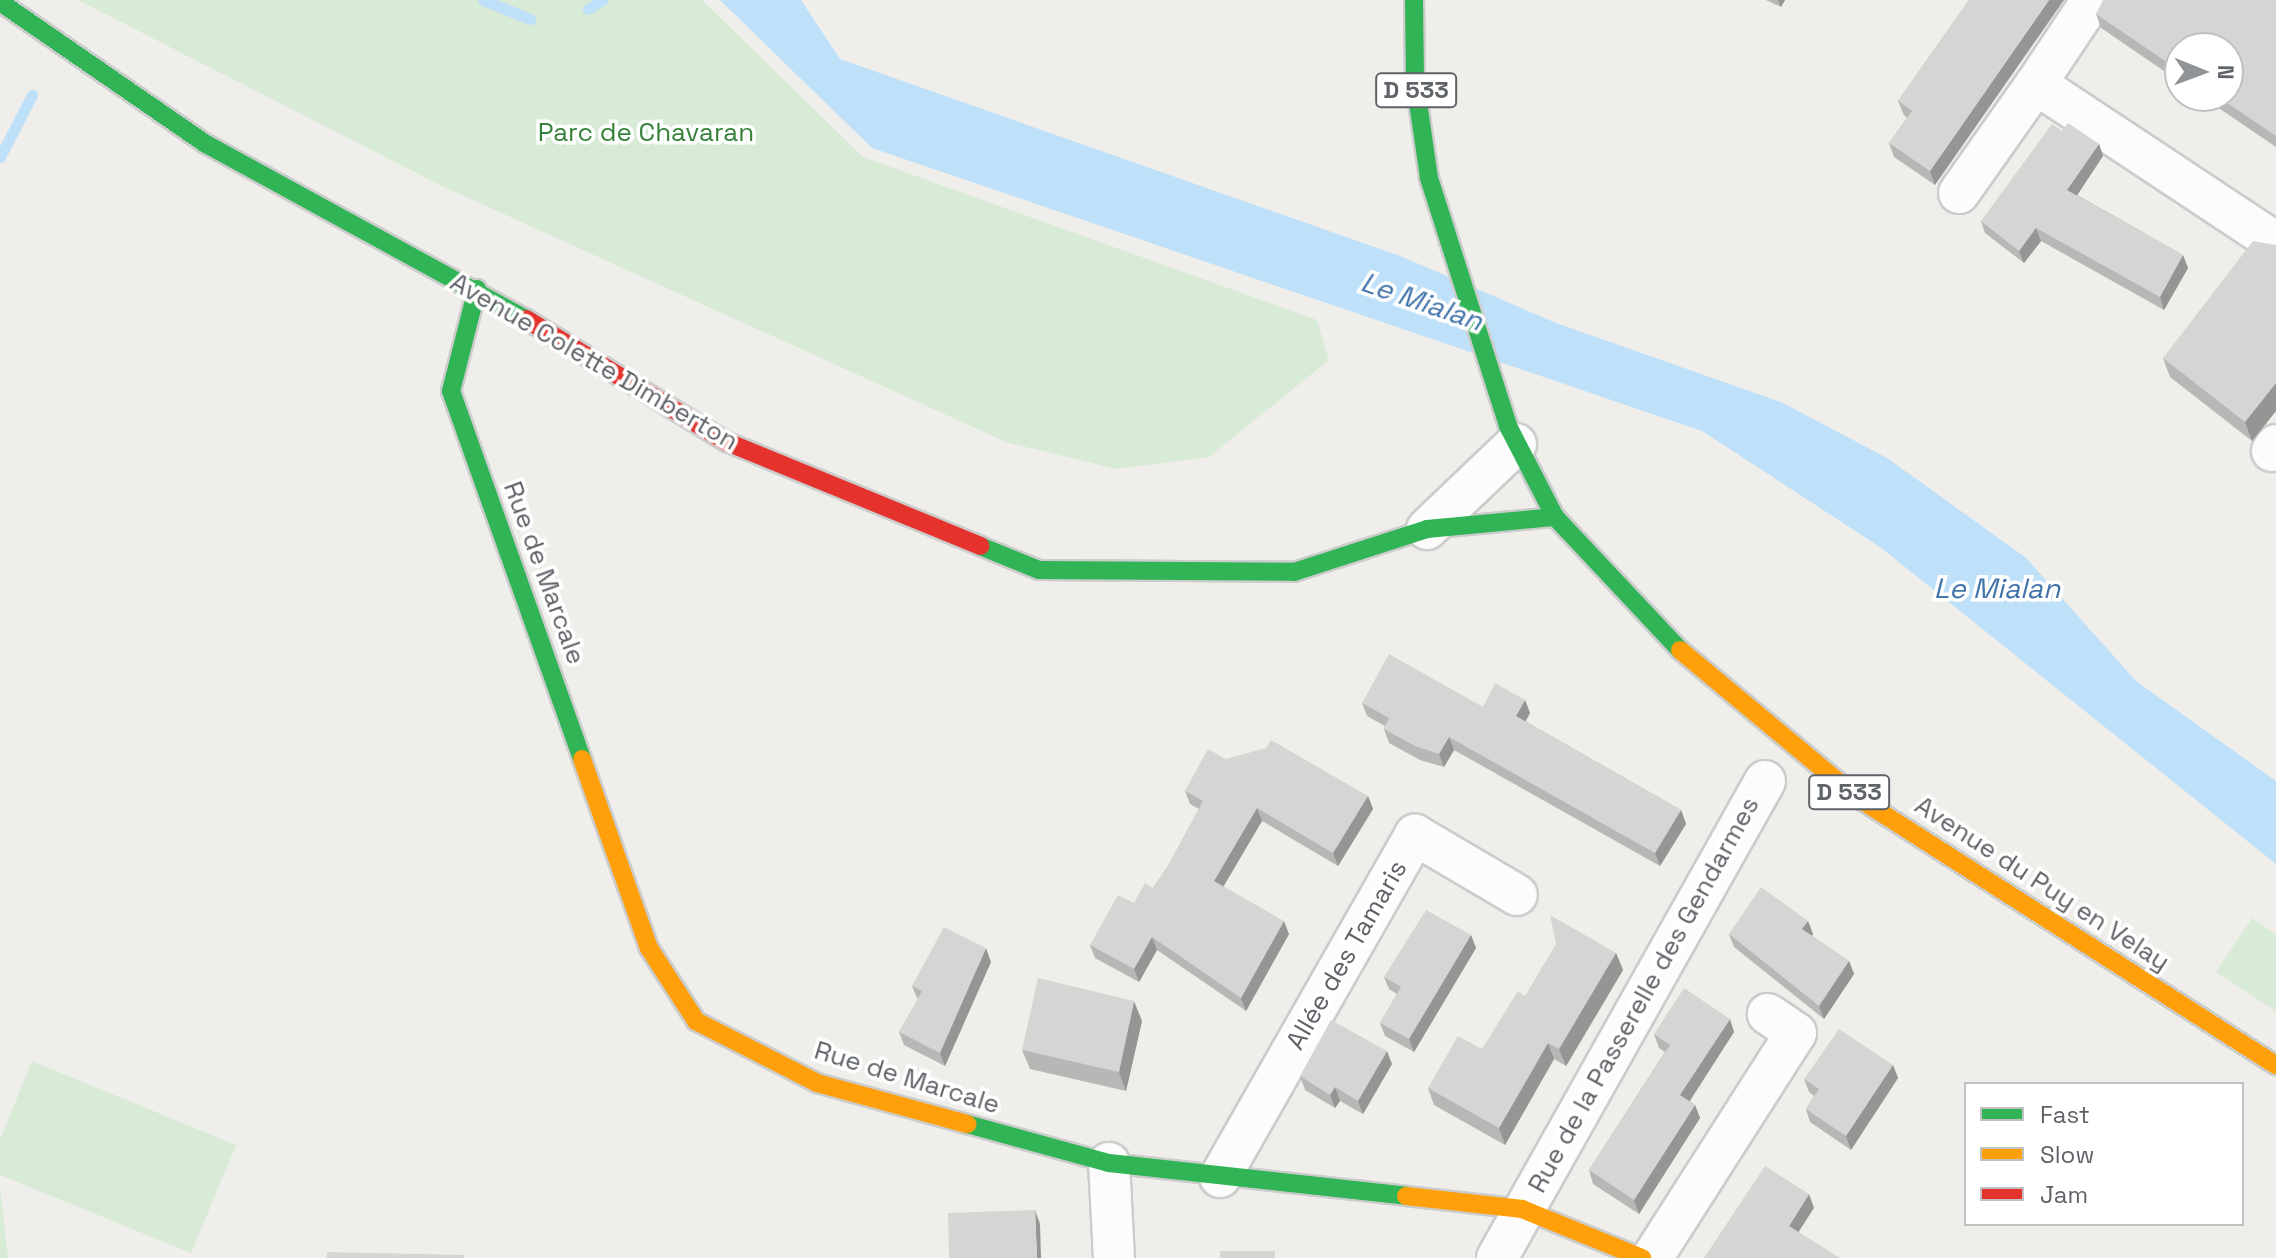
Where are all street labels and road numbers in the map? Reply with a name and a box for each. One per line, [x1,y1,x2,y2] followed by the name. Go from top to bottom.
[1374,70,1458,110] road number: D 533
[445,267,743,457] street label: Avenue Colette Dimberton
[496,477,592,669] street label: Rue de Marcale
[1807,772,1891,812] road number: D 533
[1909,790,2175,978] street label: Avenue du Puy en Velay
[1522,792,1766,1198] street label: Rue de la Passerelle des Gendarmes
[1280,854,1414,1056] street label: Allée des Tamaris
[811,1035,1003,1121] street label: Rue de Marcale

